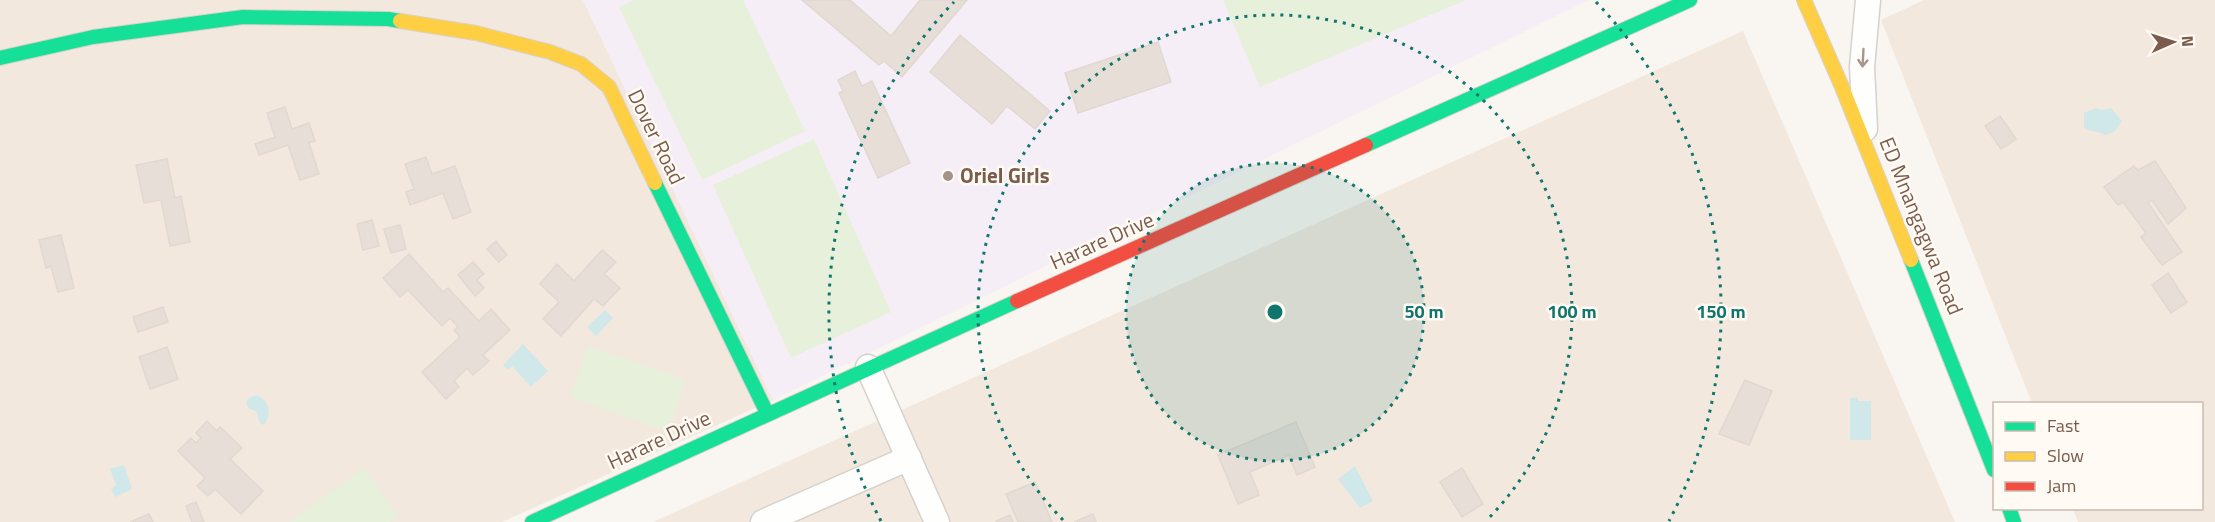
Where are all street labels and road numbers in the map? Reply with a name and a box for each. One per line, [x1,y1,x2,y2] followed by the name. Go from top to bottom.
[620,84,694,190] street label: Dover Road
[1872,132,1972,319] street label: ED Mnangagwa Road
[1045,203,1159,277] street label: Harare Drive
[602,401,716,477] street label: Harare Drive

